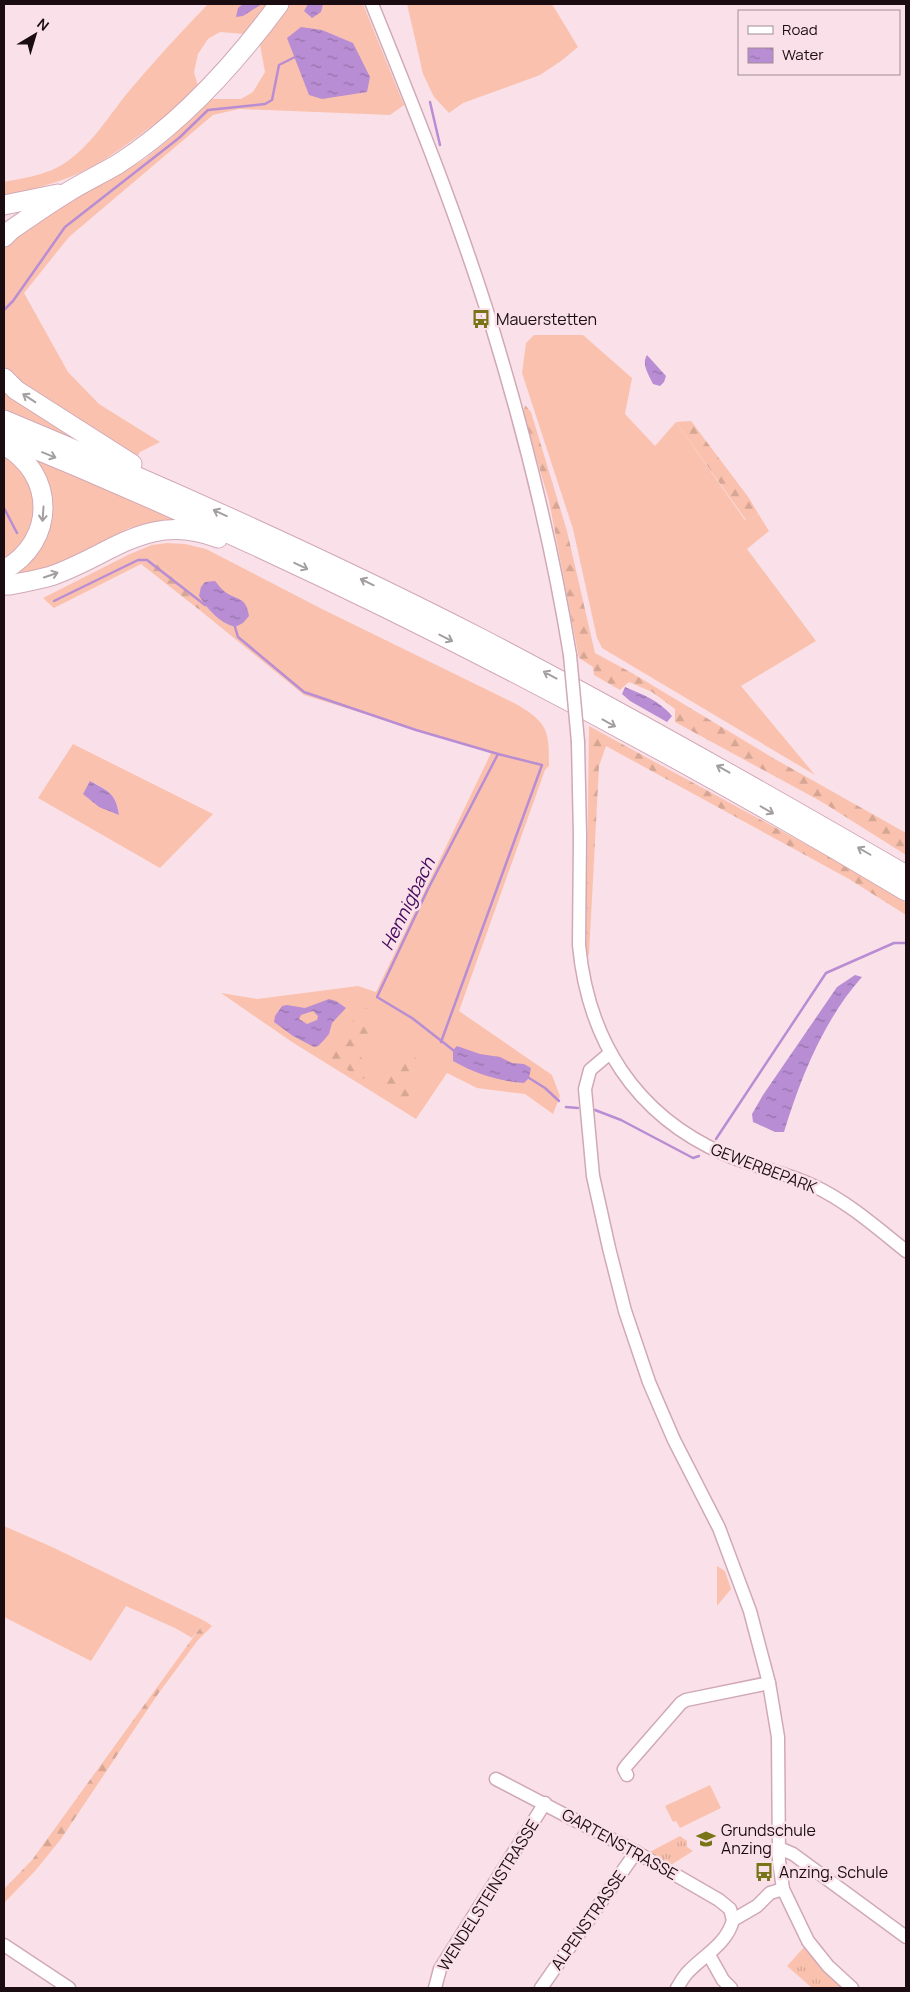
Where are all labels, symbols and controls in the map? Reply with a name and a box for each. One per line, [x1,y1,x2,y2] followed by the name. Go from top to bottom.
[10,10,60,60] north arrow
[738,10,900,75] legend
[33,14,53,35] text: N
[782,19,818,40] text: Road
[782,44,824,65] text: Water
[470,308,492,330] bus stop icon: Mauerstetten
[496,308,597,330] place label: Mauerstetten
[22,392,36,402] one-way arrow
[41,450,56,460] one-way arrow
[38,505,47,521] one-way arrow
[213,508,228,517] one-way arrow
[293,562,308,571] one-way arrow
[43,570,58,579] one-way arrow
[360,577,375,587] one-way arrow
[439,633,454,643] one-way arrow
[543,670,558,679] one-way arrow
[602,719,616,729] one-way arrow
[717,764,731,774] one-way arrow
[759,806,773,816] one-way arrow
[858,845,872,855] one-way arrow
[374,852,440,954] water label: Hennigbach
[708,1138,821,1199] street label: GEWERBEPARK
[558,1803,682,1885] street label: GARTENSTRASSE
[432,1815,544,1975] street label: WENDELSTEINSTRASSE
[721,1819,816,1859] place label: Grundschule Anzing
[695,1828,717,1850] school or university icon: Grundschule Anzing
[753,1861,775,1883] bus stop icon: Anzing, Schule
[779,1861,888,1883] place label: Anzing, Schule
[546,1866,630,1974] street label: ALPENSTRASSE

